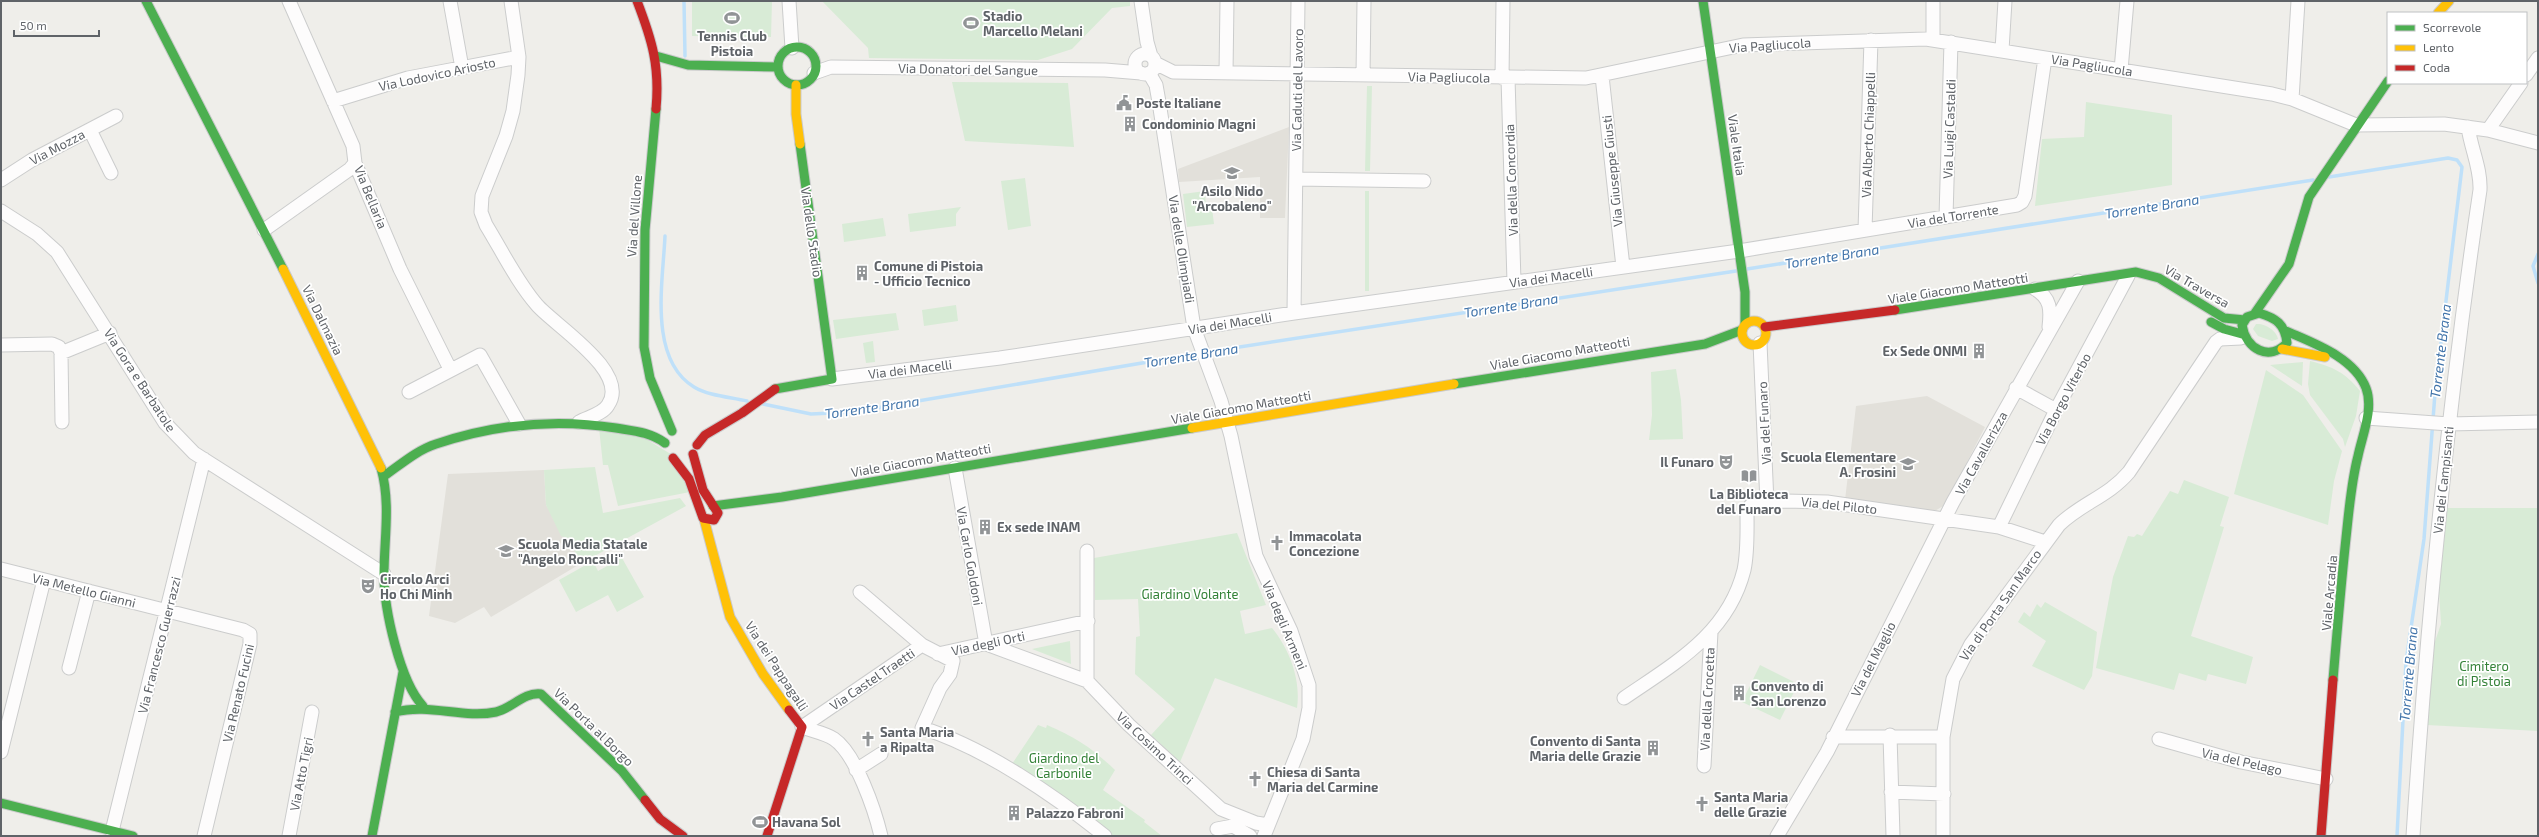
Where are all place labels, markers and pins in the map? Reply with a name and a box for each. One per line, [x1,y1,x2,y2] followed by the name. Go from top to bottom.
[983,8,1083,39] place label: Stadio Marcello Melani
[723,9,741,27] sports icon: Tennis Club Pistoia
[962,14,980,32] sports icon: Stadio Marcello Melani
[697,28,767,59] place label: Tennis Club Pistoia
[1115,94,1133,112] public building icon: Poste Italiane
[1136,95,1221,111] place label: Poste Italiane
[1121,115,1139,133] building icon: Condominio Magni
[1142,116,1256,132] place label: Condominio Magni
[1223,164,1241,182] school or university icon: Asilo Nido "Arcobaleno"
[1192,183,1272,214] place label: Asilo Nido "Arcobaleno"
[874,258,983,289] place label: Comune di Pistoia - Ufficio Tecnico
[853,264,871,282] building icon: Comune di Pistoia - Ufficio Tecnico
[1970,342,1988,360] building icon: Ex Sede ONMI
[1882,343,1967,359] place label: Ex Sede ONMI
[1781,449,1896,480] place label: Scuola Elementare A. Frosini
[1717,453,1735,471] theatre icon: Il Funaro
[1660,454,1714,470] place label: Il Funaro
[1899,455,1917,473] school or university icon: Scuola Elementare A. Frosini
[1740,467,1758,485] library icon: La Biblioteca del Funaro
[1710,486,1789,517] place label: La Biblioteca del Funaro
[976,518,994,536] building icon: Ex sede INAM
[997,519,1081,535] place label: Ex sede INAM
[1289,528,1362,559] place label: Immacolata Concezione
[1268,534,1286,552] church icon: Immacolata Concezione
[518,536,648,567] place label: Scuola Media Statale "Angelo Roncalli"
[497,542,515,560] school or university icon: Scuola Media Statale "Angelo Roncalli"
[380,571,453,602] place label: Circolo Arci Ho Chi Minh
[359,577,377,595] theatre icon: Circolo Arci Ho Chi Minh
[1751,678,1827,709] place label: Convento di San Lorenzo
[1730,684,1748,702] building icon: Convento di San Lorenzo
[880,724,954,755] place label: Santa Maria a Ripalta
[859,730,877,748] church icon: Santa Maria a Ripalta
[1529,733,1641,764] place label: Convento di Santa Maria delle Grazie
[1644,739,1662,757] building icon: Convento di Santa Maria delle Grazie
[1267,764,1378,795] place label: Chiesa di Santa Maria del Carmine
[1246,770,1264,788] church icon: Chiesa di Santa Maria del Carmine
[1714,789,1788,820] place label: Santa Maria delle Grazie
[1693,795,1711,813] church icon: Santa Maria delle Grazie
[1005,804,1023,822] building icon: Palazzo Fabroni
[1026,805,1124,821] place label: Palazzo Fabroni
[751,813,769,831] sports icon: Havana Sol
[772,814,841,830] place label: Havana Sol

